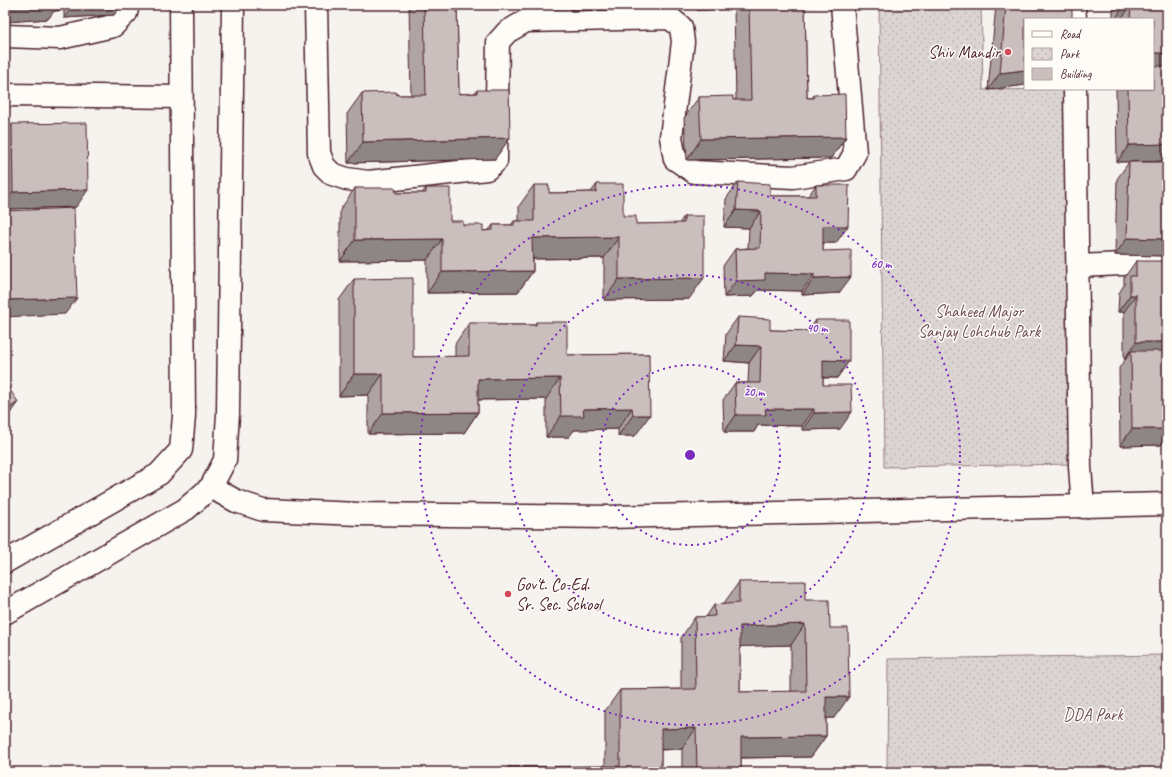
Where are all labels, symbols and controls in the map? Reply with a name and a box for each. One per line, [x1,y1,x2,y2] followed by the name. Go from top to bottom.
[1024,18,1154,90] legend
[1060,26,1082,42] text: Road
[928,42,1002,63] place label: Shiv Mandir
[1060,46,1081,62] text: Park
[1003,47,1013,57] marker: Shiv Mandir
[1060,66,1092,82] text: Building
[871,256,893,272] text: 60 m
[918,301,1042,342] park label: Shaheed Major Sanjay Lohchub Park
[807,320,828,336] text: 40 m
[744,384,765,400] text: 20 m
[683,448,697,462] centre of rings
[516,574,604,615] place label: Gov't. Co-Ed. Sr. Sec. School
[503,589,513,599] marker: Gov't. Co-Ed. Sr. Sec. School
[1063,704,1124,725] park label: DDA Park

